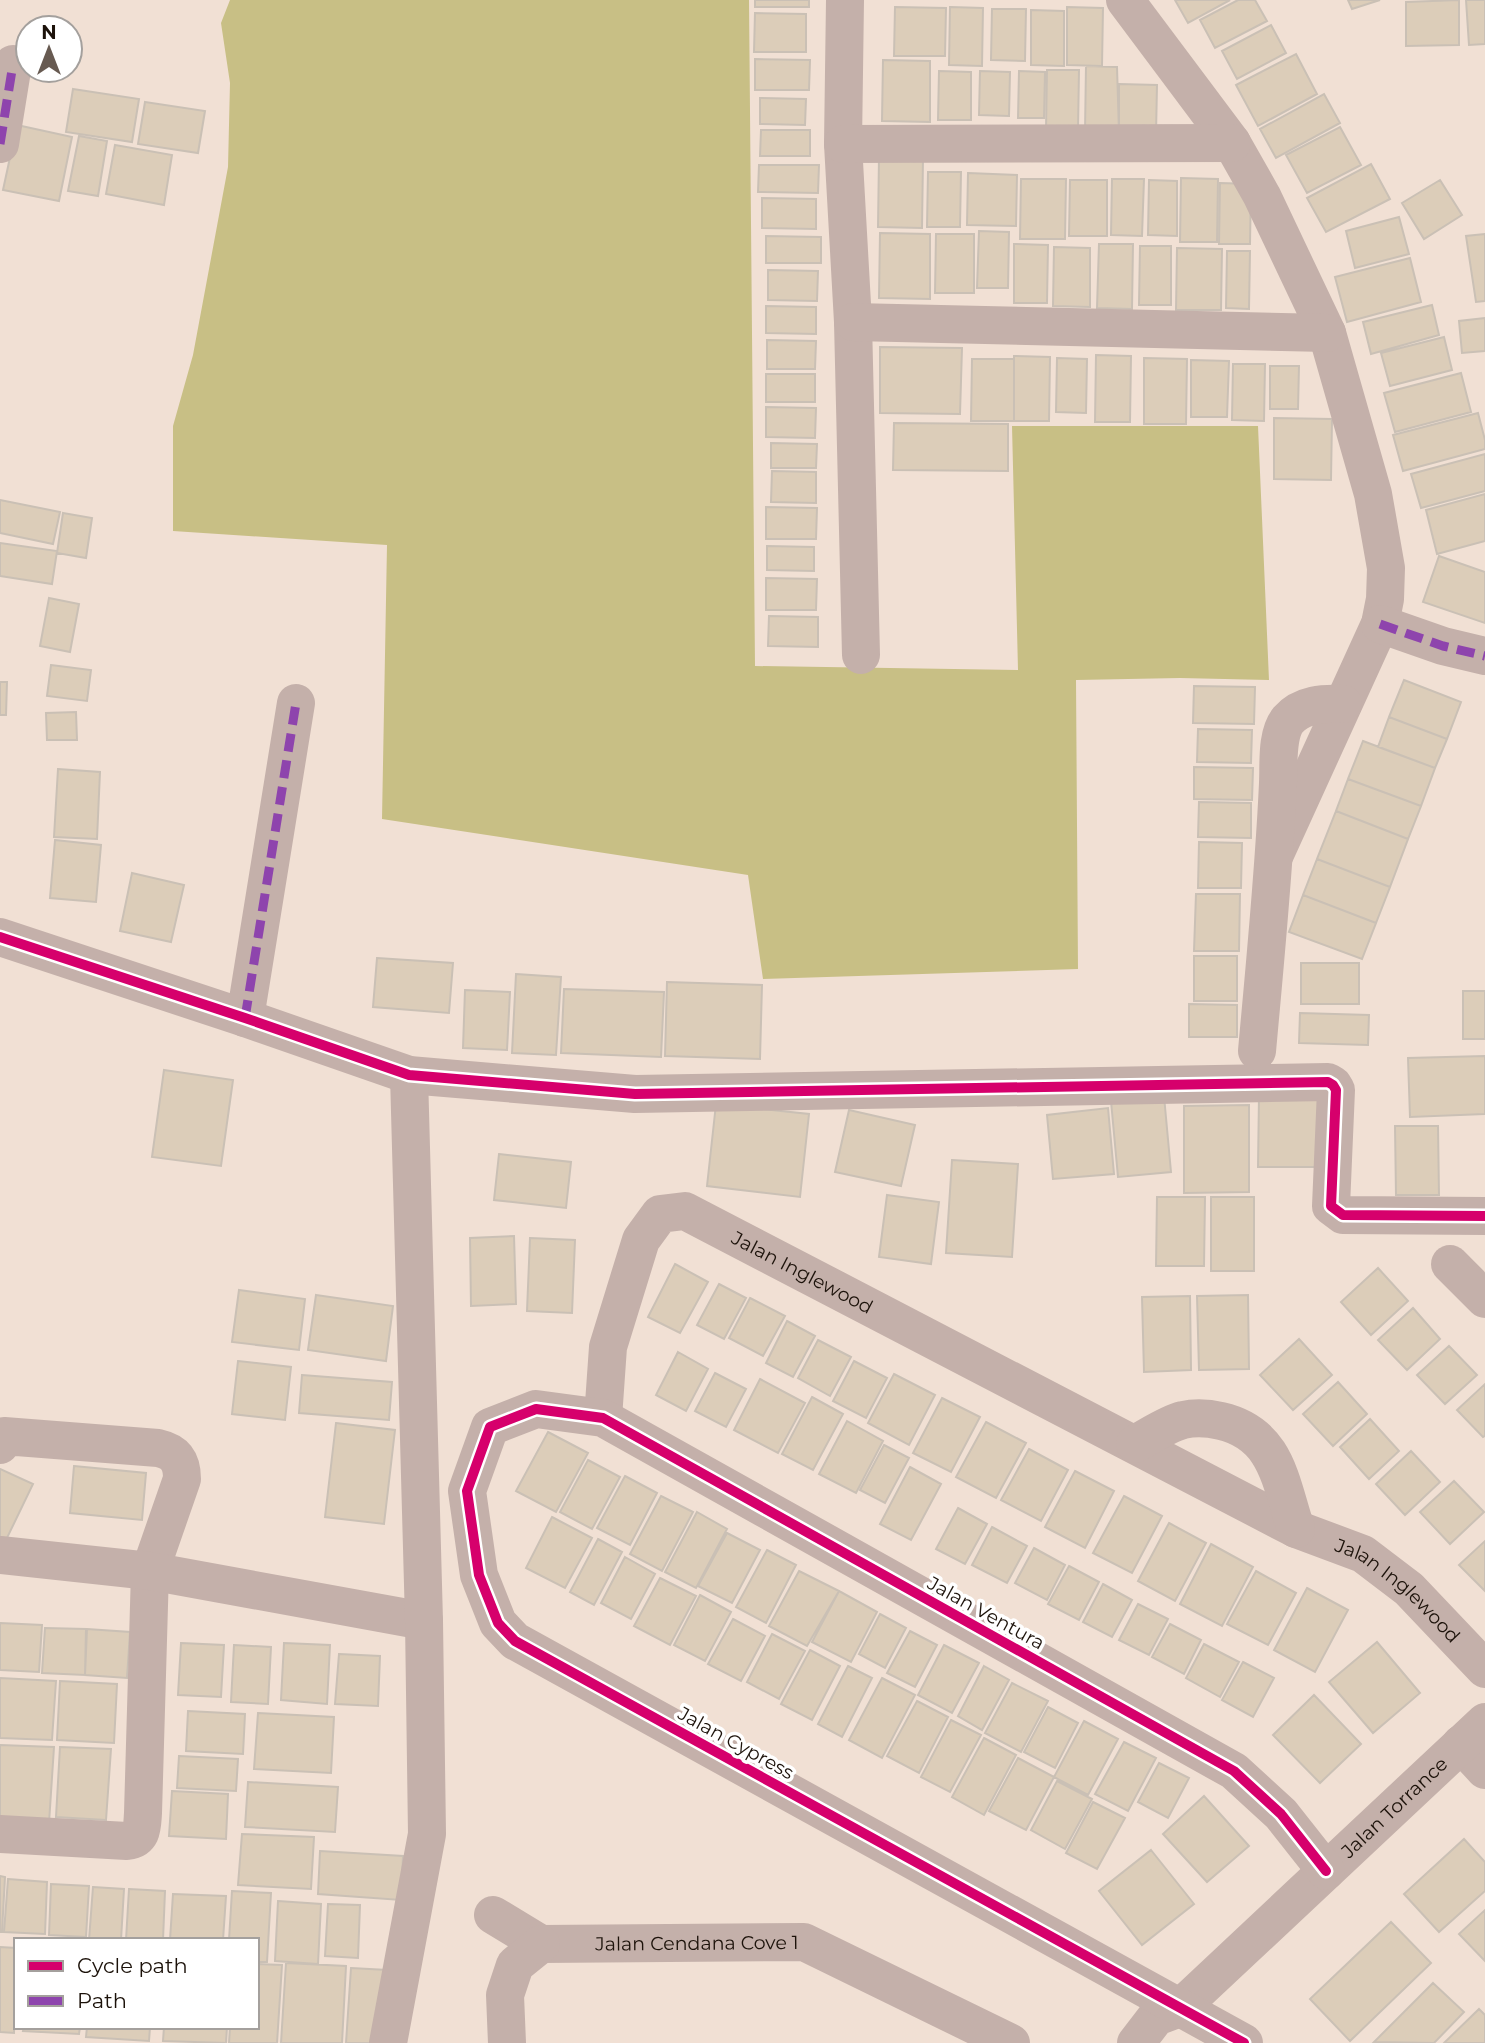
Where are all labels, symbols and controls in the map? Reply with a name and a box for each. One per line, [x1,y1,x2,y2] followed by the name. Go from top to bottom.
[14,14,84,84] north arrow
[41,21,57,44] text: N
[727,1225,877,1318] street label: Jalan Inglewood
[1331,1533,1465,1647] street label: Jalan Inglewood
[923,1571,1048,1655] street label: Jalan Ventura
[673,1701,798,1784] street label: Jalan Cypress
[1336,1752,1452,1863] street label: Jalan Torrance
[594,1931,799,1955] street label: Jalan Cendana Cove 1
[14,1938,259,2029] legend
[77,1953,188,1978] text: Cycle path
[77,1988,127,2013] text: Path

